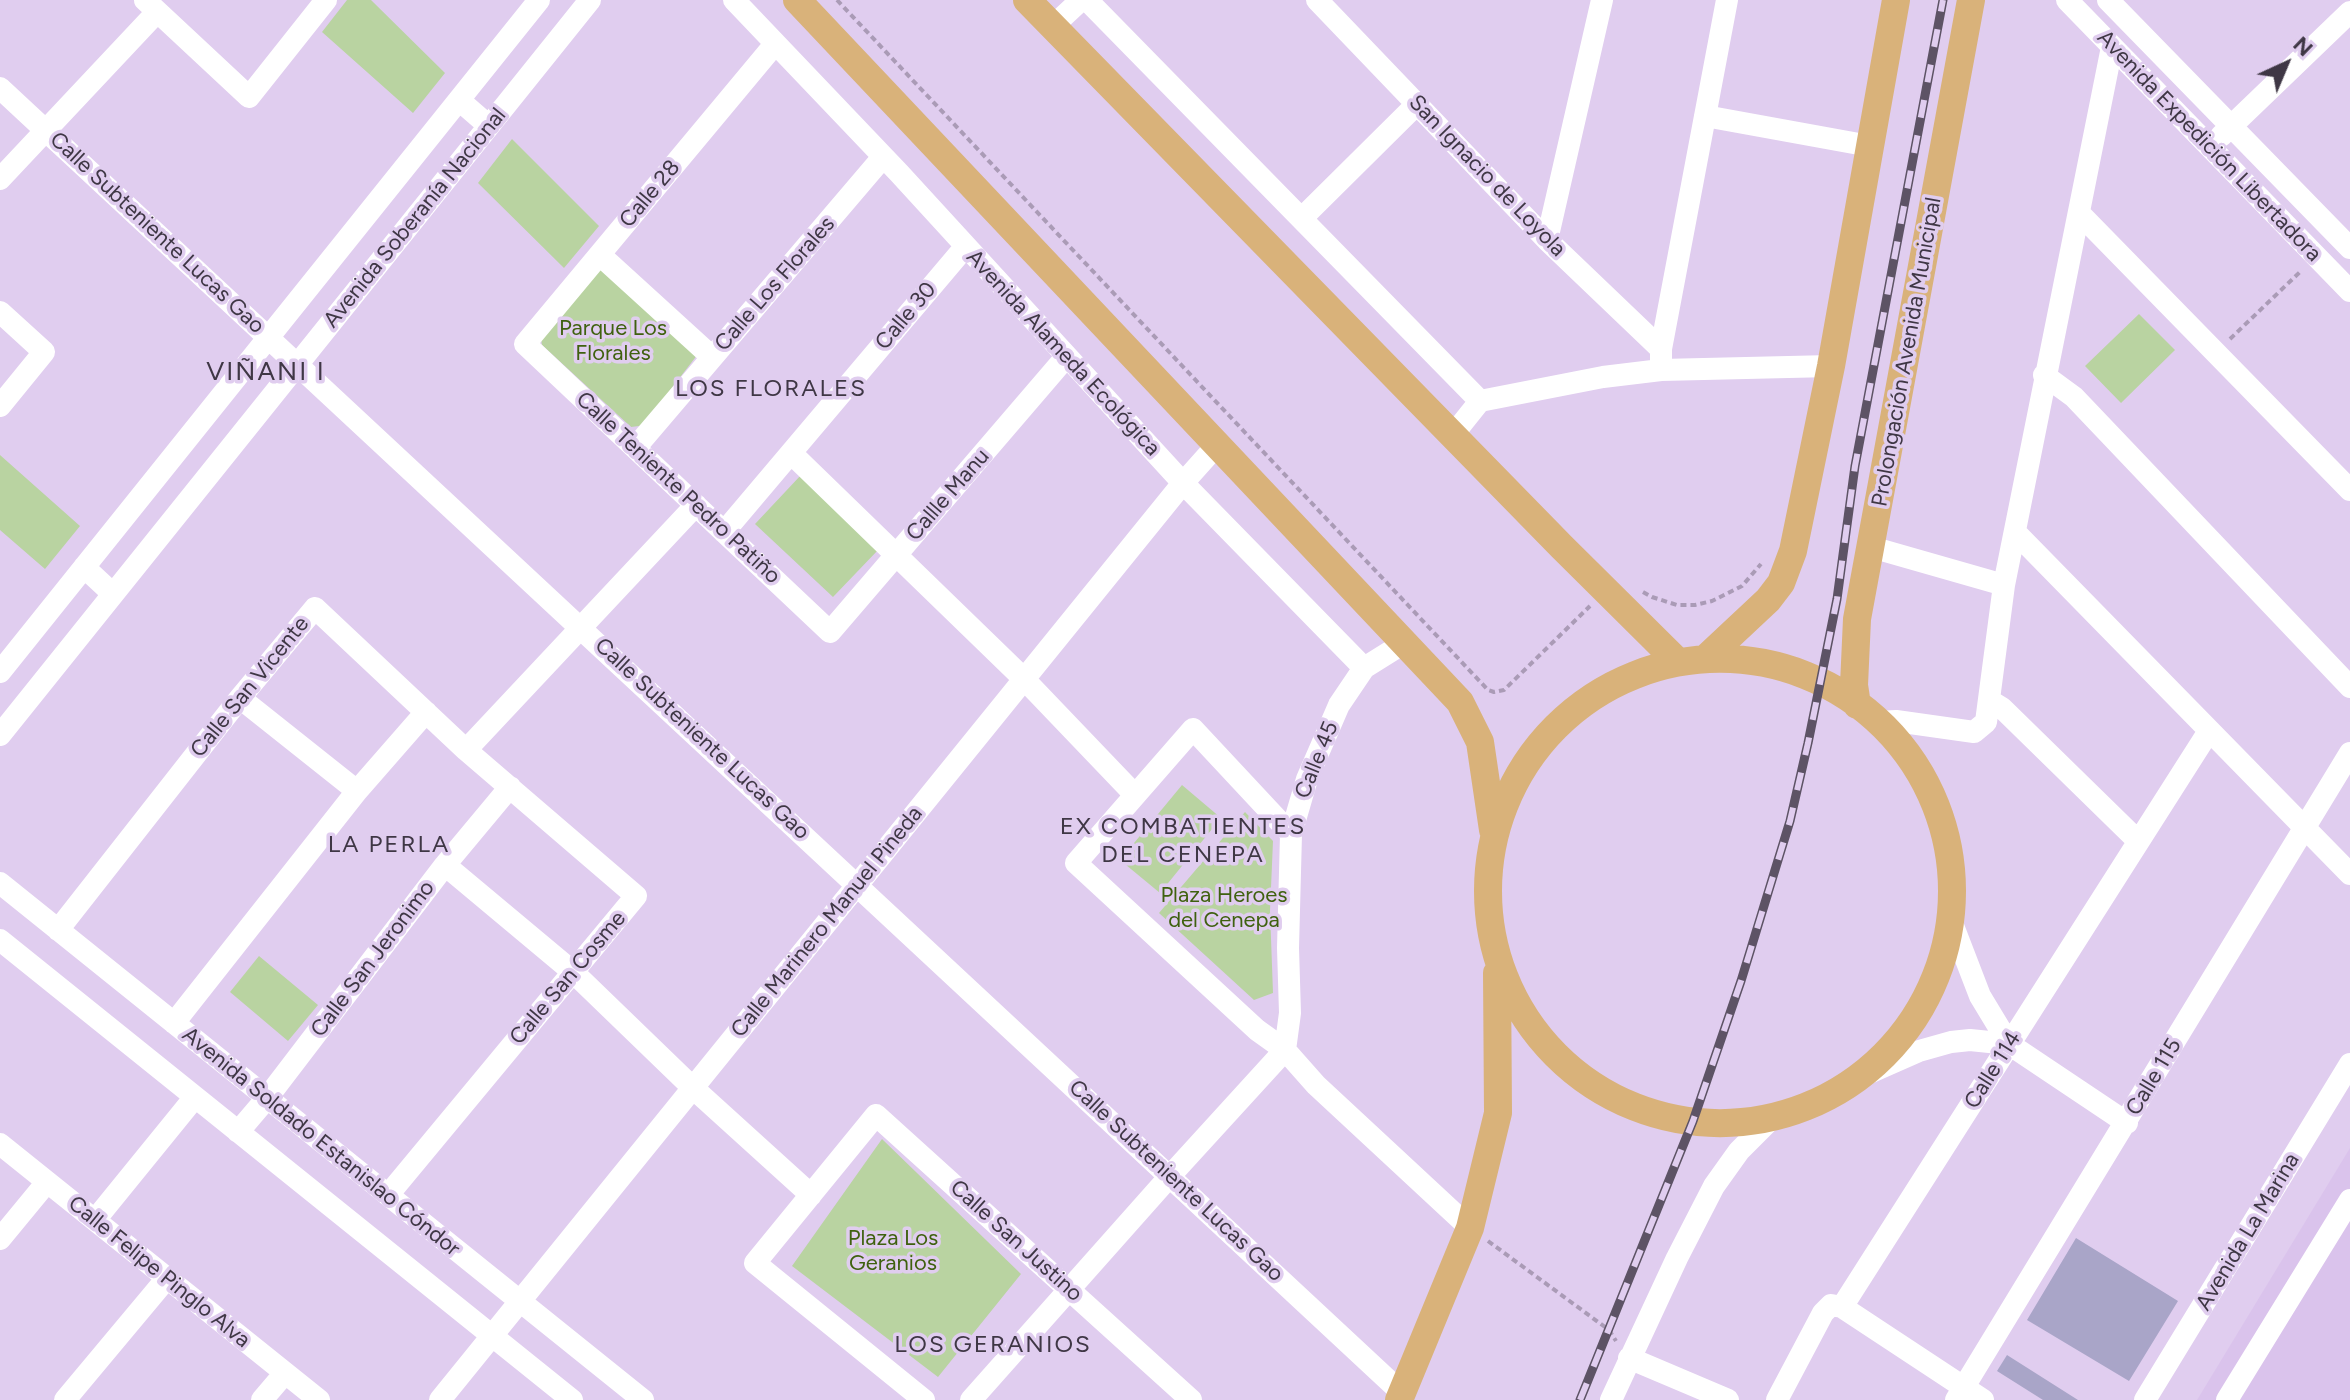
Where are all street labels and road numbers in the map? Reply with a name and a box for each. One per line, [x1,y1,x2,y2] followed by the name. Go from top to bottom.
[2091,25,2327,267] street label: Avenida Expedición Libertadora
[1403,90,1571,262] street label: San Ignacio de Loyola
[318,103,512,333] street label: Avenida Soberanía Nacional
[44,127,270,339] street label: Calle Subteniente Lucas Gao
[614,155,686,233] street label: Calle 28
[1867,195,1947,509] street label: Prolongación Avenida Municipal
[709,211,841,357] street label: Calle Los Florales
[960,244,1166,462] street label: Avenida Alameda Ecológica
[870,277,942,355] street label: Calle 30
[570,386,786,590] street label: Calle Teniente Pedro Patiño
[901,444,995,546] street label: Callle Manu
[185,611,315,763] street label: Calle San Vicente
[589,633,815,845] street label: Calle Subteniente Lucas Gao
[1290,718,1344,802] street label: Calle 45
[726,801,928,1043] street label: Calle Marinero Manuel Pineda
[306,876,440,1042] street label: Calle San Jeronimo
[504,906,632,1050] street label: Calle San Cosme
[177,1022,465,1262] street label: Avenida Soldado Estanislao Cóndor
[1959,1027,2027,1113] street label: Calle 114
[2121,1034,2187,1120] street label: Calle 115
[1063,1075,1289,1287] street label: Calle Subteniente Lucas Gao
[2191,1149,2305,1315] street label: Avenida La Marina
[944,1175,1088,1307] street label: Calle San Justino
[63,1190,255,1354] street label: Calle Felipe Pinglo Alva

